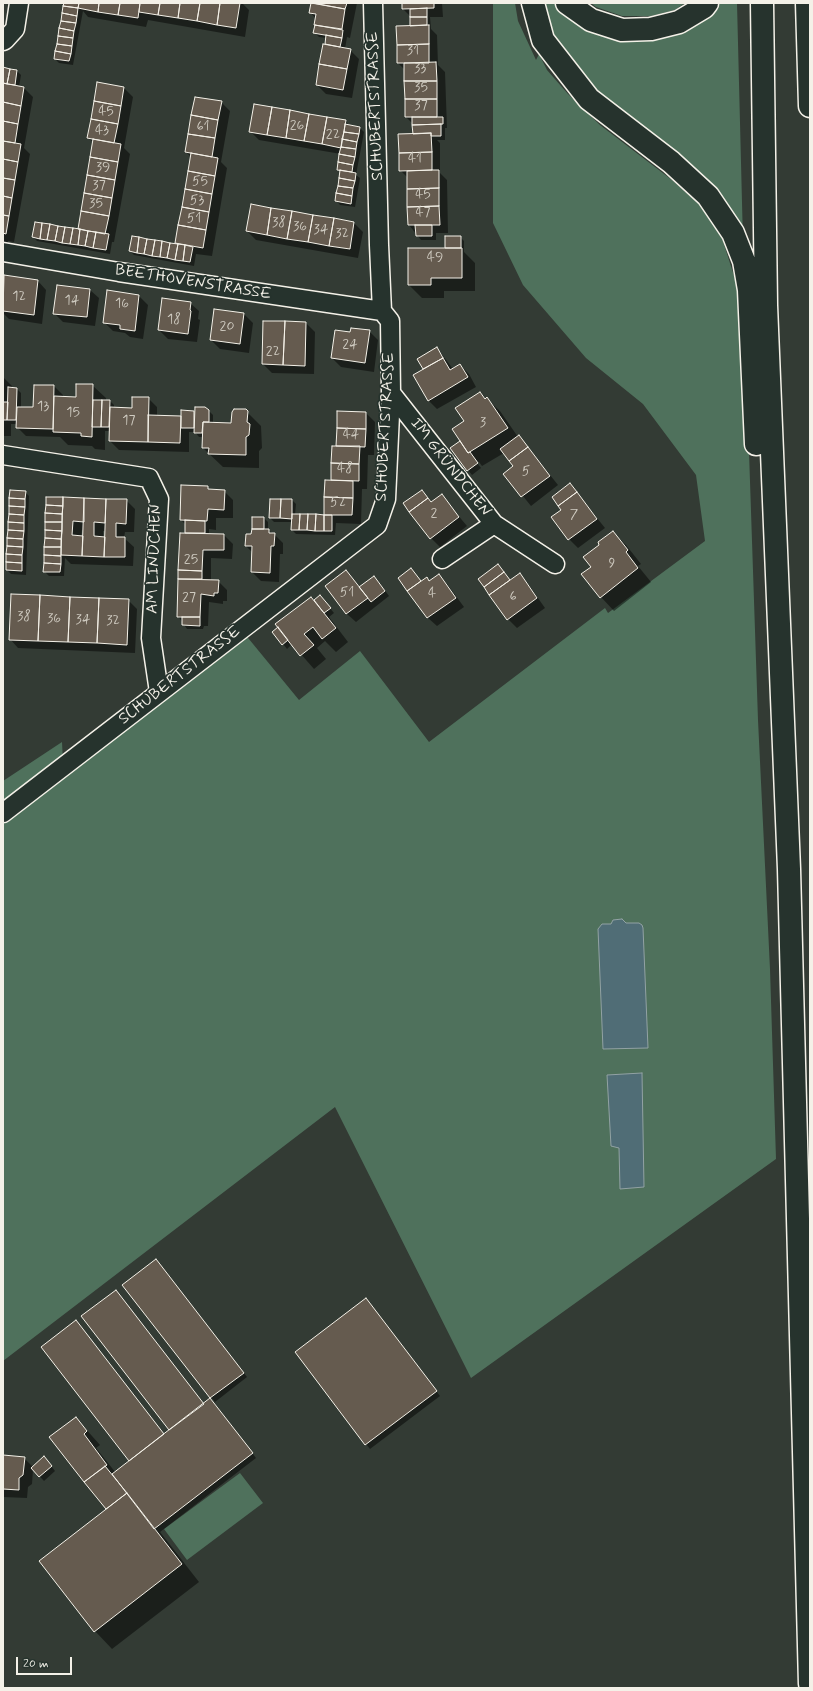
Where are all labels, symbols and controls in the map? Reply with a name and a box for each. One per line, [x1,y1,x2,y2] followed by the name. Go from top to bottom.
[364,31,388,181] street label: SCHUBERTSTRASSE
[407,43,419,59] house number: 31
[414,61,426,77] house number: 33
[414,80,428,96] house number: 35
[414,98,428,114] house number: 37
[98,104,114,120] house number: 45
[290,118,304,134] house number: 26
[196,119,210,135] house number: 61
[95,123,109,139] house number: 43
[326,127,340,143] house number: 22
[408,151,422,167] house number: 41
[96,160,110,176] house number: 39
[192,174,208,190] house number: 55
[92,178,106,194] house number: 37
[415,187,431,203] house number: 45
[190,193,204,209] house number: 53
[89,196,103,212] house number: 35
[415,205,431,221] house number: 47
[187,211,201,227] house number: 51
[272,215,286,231] house number: 38
[293,219,307,235] house number: 36
[314,222,328,238] house number: 34
[335,226,349,242] house number: 32
[427,250,443,266] house number: 49
[113,261,273,305] street label: BEETHOVENSTRASSE
[12,289,26,305] house number: 12
[65,293,79,309] house number: 14
[115,296,129,312] house number: 16
[167,312,181,328] house number: 18
[220,319,234,335] house number: 20
[342,337,358,353] house number: 24
[266,344,280,360] house number: 22
[373,352,399,502] street label: SCHUBERTSTRASSE
[37,399,49,415] house number: 13
[66,405,80,421] house number: 15
[122,413,136,429] house number: 17
[405,415,495,521] street label: IM GRÜNDCHEN
[480,415,486,431] house number: 3
[343,427,359,443] house number: 44
[337,461,353,477] house number: 48
[522,464,530,480] house number: 5
[330,495,346,511] house number: 52
[143,504,167,614] street label: AM LINDCHEN
[431,506,437,522] house number: 2
[570,507,578,523] house number: 7
[184,552,198,568] house number: 25
[609,556,615,572] house number: 9
[340,585,354,601] house number: 51
[428,586,436,602] house number: 4
[509,589,517,605] house number: 6
[182,590,196,606] house number: 27
[17,609,31,625] house number: 38
[47,611,61,627] house number: 36
[76,612,90,628] house number: 34
[106,613,120,629] house number: 32
[115,622,245,730] street label: SCHUBERTSTRASSE
[18,1649,74,1675] scale bar
[23,1656,49,1672] text: 20 m

